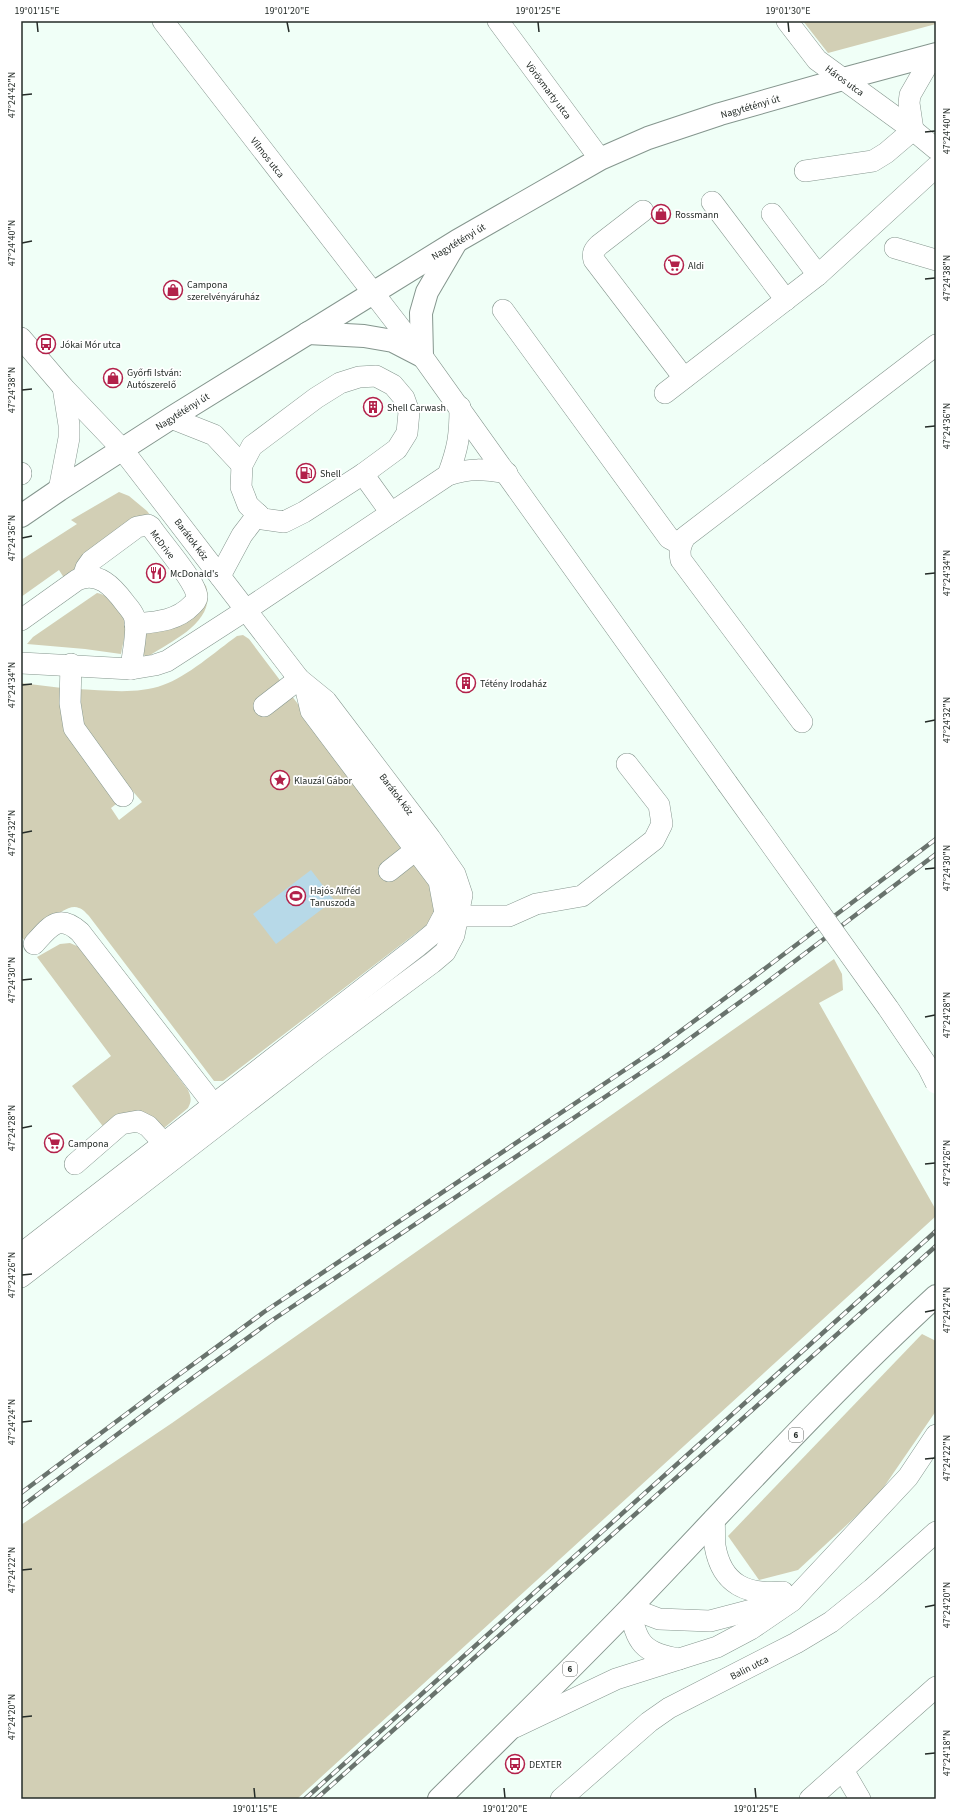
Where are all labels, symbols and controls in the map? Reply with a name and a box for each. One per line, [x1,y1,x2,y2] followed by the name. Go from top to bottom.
[14,4,60,18] text: 19°01'15"E
[264,4,310,18] text: 19°01'20"E
[515,4,561,18] text: 19°01'25"E
[765,4,811,18] text: 19°01'30"E
[522,59,574,122] street label: Vörösmarty utca
[822,62,867,100] street label: Háros utca
[5,72,19,118] text: 47°24'42"N
[719,92,782,122] street label: Nagytétényi út
[940,108,954,154] text: 47°24'40"N
[247,134,288,181] street label: Vilmos utca
[650,203,672,225] shop icon: Rossmann
[675,208,719,222] place label: Rossmann
[5,220,19,266] text: 47°24'40"N
[429,220,489,264] street label: Nagytétényi út
[663,254,685,276] supermarket icon: Aldi
[940,255,954,301] text: 47°24'38"N
[688,259,704,273] place label: Aldi
[187,278,259,304] place label: Campona szerelvényáruház
[162,279,184,301] shop icon: Campona szerelvényáruház
[35,333,57,355] bus stop icon: Jókai Mór utca
[60,338,121,352] place label: Jókai Mór utca
[127,366,182,392] place label: Győrfi István: Autószerelő
[5,367,19,413] text: 47°24'38"N
[102,367,124,389] shop icon: Győrfi István: Autószerelő
[153,389,213,434] street label: Nagytétényi út
[362,396,384,418] building icon: Shell Carwash
[387,401,446,415] place label: Shell Carwash
[940,403,954,449] text: 47°24'36"N
[295,462,317,484] fuel station icon: Shell
[320,467,341,481] place label: Shell
[5,515,19,561] text: 47°24'36"N
[171,516,212,563] street label: Barátok köz
[147,527,178,562] street label: McDrive
[940,550,954,596] text: 47°24'34"N
[145,562,167,584] restaurant icon: McDonald's
[170,567,219,581] place label: McDonald's
[5,662,19,708] text: 47°24'34"N
[455,672,477,694] building icon: Tétény Irodaház
[480,677,547,691] place label: Tétény Irodaház
[940,697,954,743] text: 47°24'32"N
[269,769,291,791] place icon: Klauzál Gábor
[376,771,417,818] street label: Barátok köz
[294,774,353,788] place label: Klauzál Gábor
[5,810,19,856] text: 47°24'32"N
[940,845,954,891] text: 47°24'30"N
[310,884,360,910] place label: Hajós Alfréd Tanuszoda
[285,885,307,907] sports icon: Hajós Alfréd Tanuszoda
[5,957,19,1003] text: 47°24'30"N
[940,992,954,1038] text: 47°24'28"N
[5,1105,19,1151] text: 47°24'28"N
[43,1132,65,1154] supermarket icon: Campona
[68,1137,109,1151] place label: Campona
[940,1140,954,1186] text: 47°24'26"N
[5,1252,19,1298] text: 47°24'26"N
[940,1287,954,1333] text: 47°24'24"N
[5,1399,19,1445] text: 47°24'24"N
[789,1428,803,1442] road number: 6
[940,1435,954,1481] text: 47°24'22"N
[5,1547,19,1593] text: 47°24'22"N
[940,1582,954,1628] text: 47°24'20"N
[728,1652,771,1684] street label: Balin utca
[563,1662,577,1676] road number: 6
[5,1694,19,1740] text: 47°24'20"N
[940,1730,954,1776] text: 47°24'18"N
[504,1753,526,1775] bus stop icon: DEXTER
[529,1758,562,1772] place label: DEXTER
[232,1802,278,1816] text: 19°01'15"E
[482,1802,528,1816] text: 19°01'20"E
[733,1802,779,1816] text: 19°01'25"E

